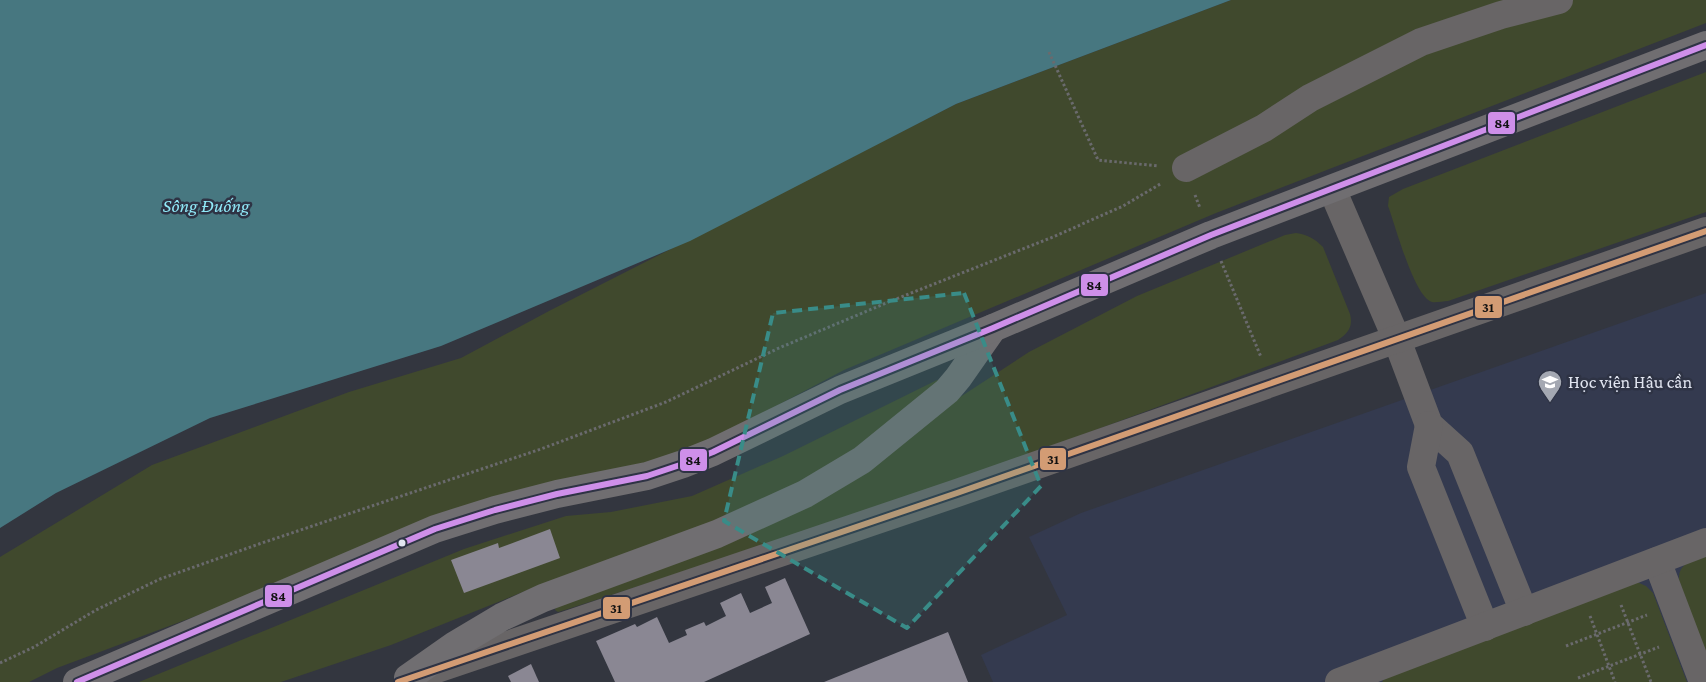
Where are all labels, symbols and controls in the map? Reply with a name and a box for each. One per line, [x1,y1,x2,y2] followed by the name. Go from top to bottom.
[1487,111,1516,135] line badge: 84
[1494,115,1510,131] text: 84
[163,195,250,216] water label: Sông Đuống
[1080,273,1109,297] line badge: 84
[1086,277,1102,293] text: 84
[1474,295,1503,319] line badge: 31
[1482,299,1494,315] text: 31
[1537,369,1563,403] school or university icon: Học viện Hậu cần
[1568,372,1692,392] place label: Học viện Hậu cần
[1039,447,1067,471] line badge: 31
[679,448,708,472] line badge: 84
[1047,451,1059,467] text: 31
[685,452,701,468] text: 84
[397,538,407,548] unlabelled marker
[264,584,293,608] line badge: 84
[270,588,286,604] text: 84
[602,596,631,620] line badge: 31
[610,600,622,616] text: 31

